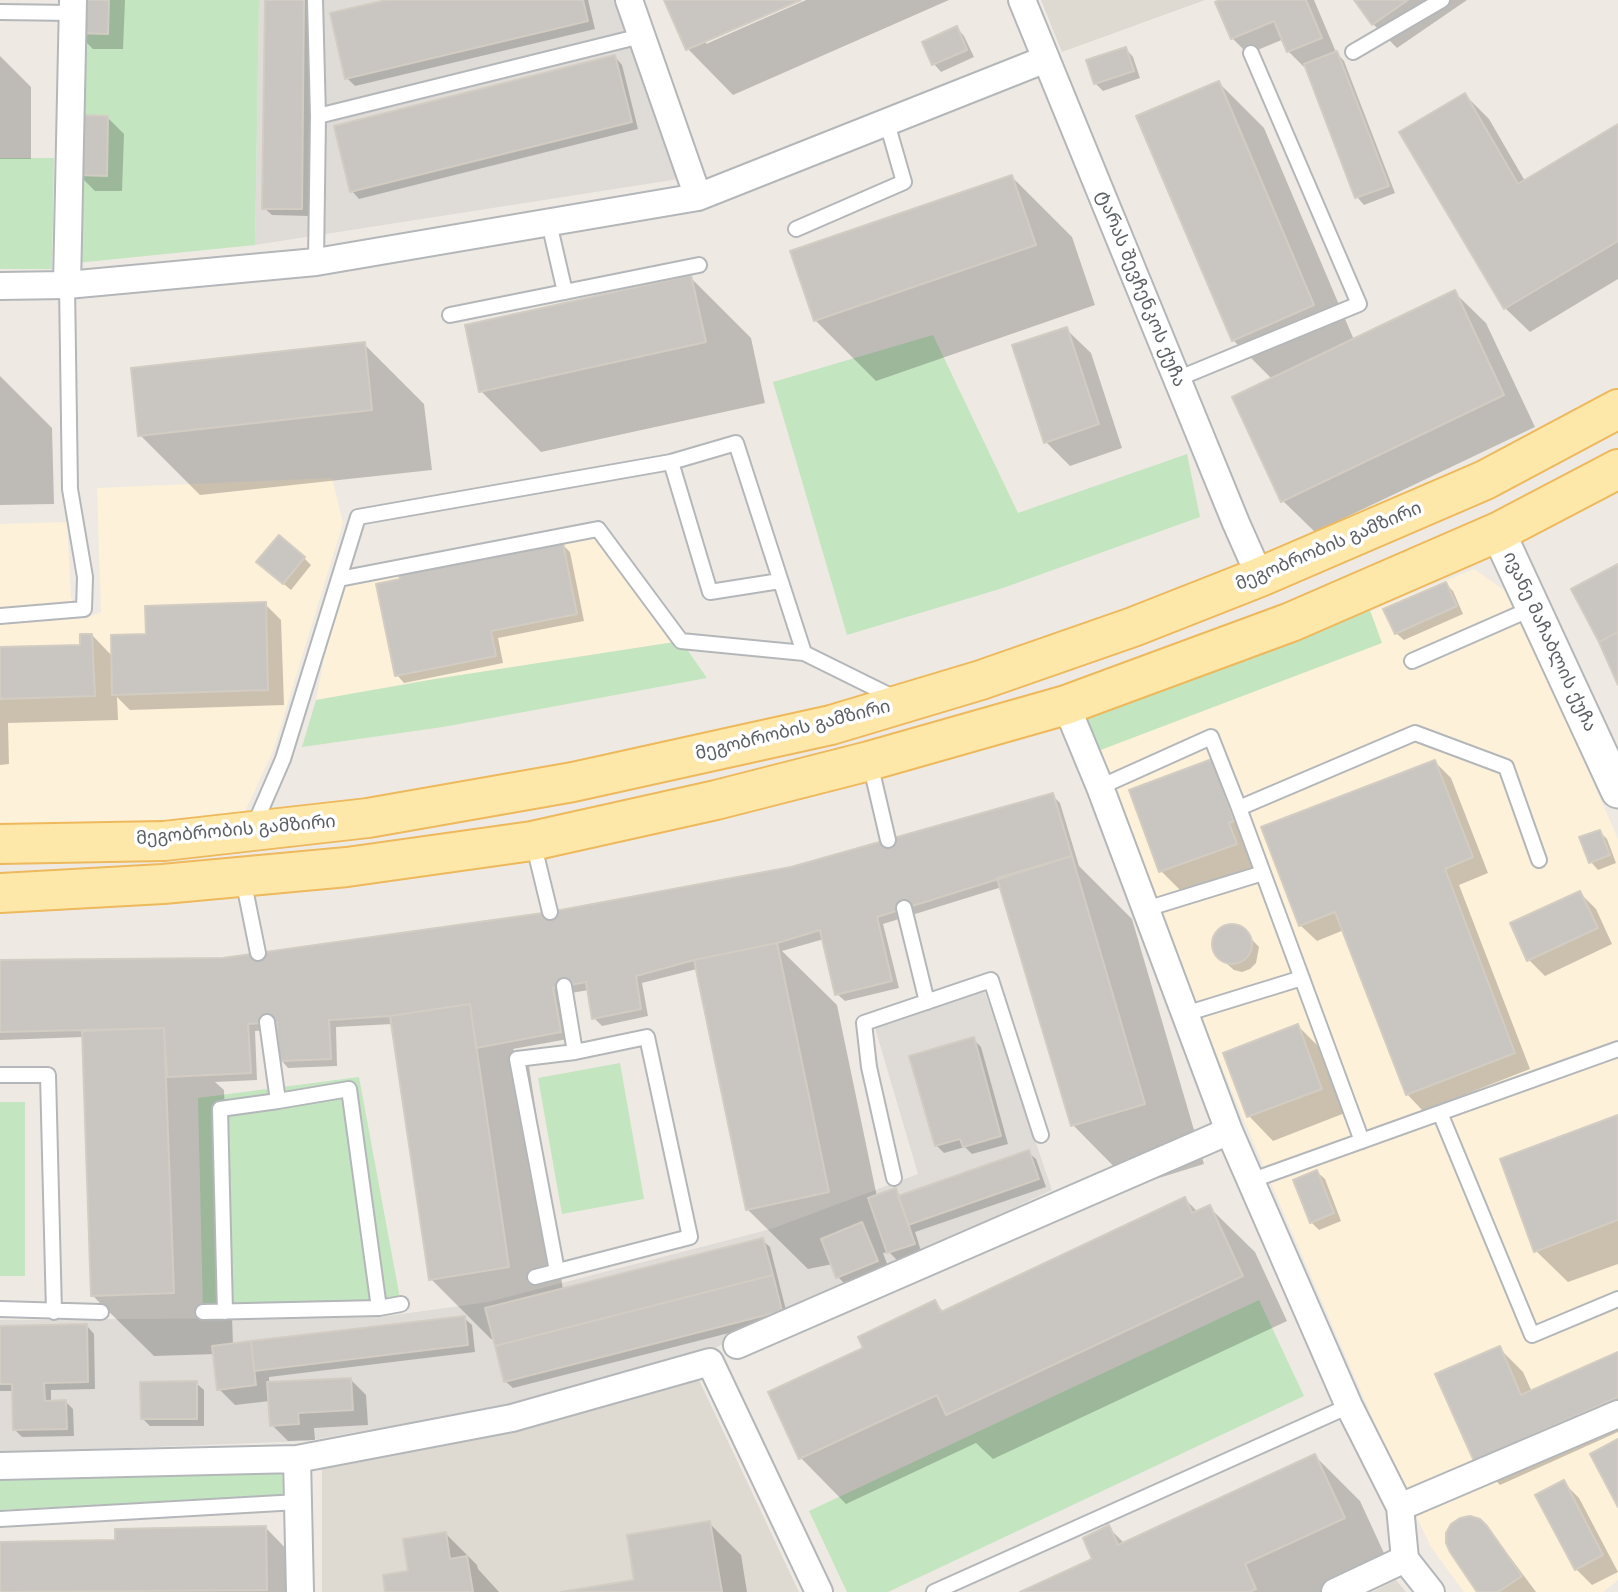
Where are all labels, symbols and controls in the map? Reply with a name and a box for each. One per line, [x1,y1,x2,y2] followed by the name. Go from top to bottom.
[1091,188,1189,390] street label: ტარას შევჩენკოს ქუჩა
[1233,498,1425,596] street label: მეგობრობის გამზირი
[1498,549,1600,735] street label: ივანე მაჩაბლის ქუჩა
[693,696,893,766] street label: მეგობრობის გამზირი
[135,812,337,850] street label: მეგობრობის გამზირი

